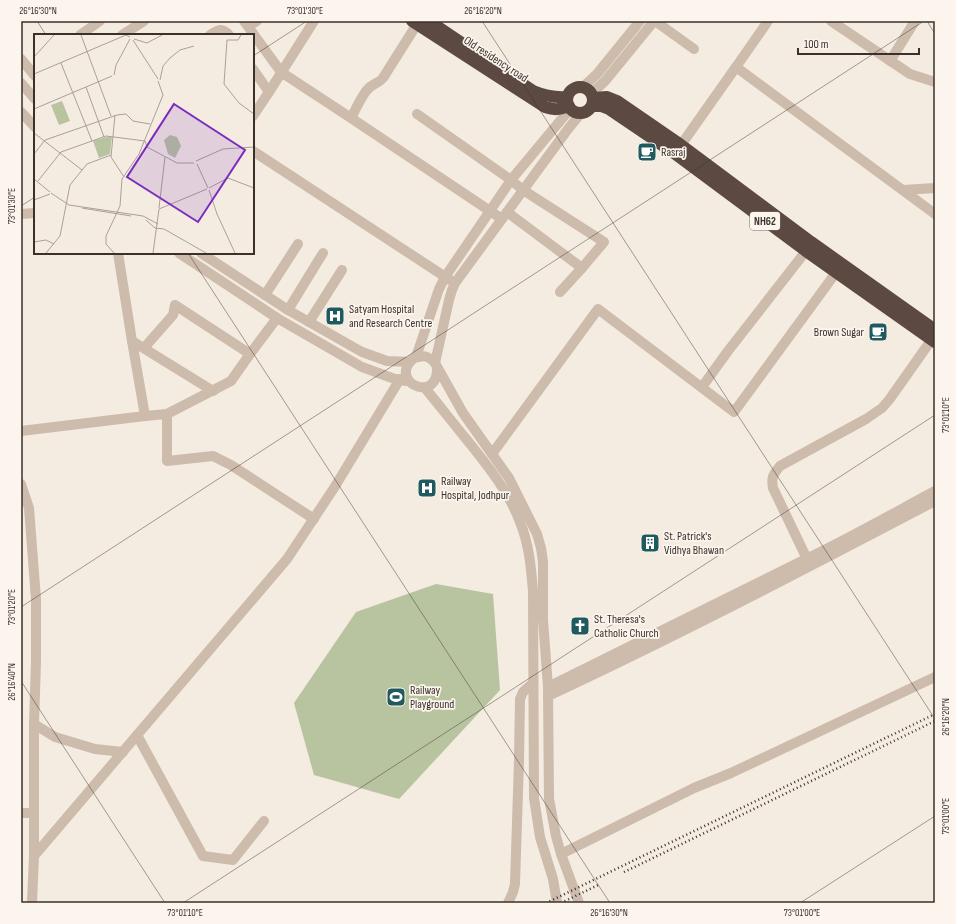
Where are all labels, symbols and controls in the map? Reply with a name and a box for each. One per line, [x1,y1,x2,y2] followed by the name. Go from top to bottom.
[19,5,57,17] text: 26°16'30"N
[287,5,323,17] text: 73°01'30"E
[464,5,502,17] text: 26°16'20"N
[798,30,919,56] scale bar
[461,33,531,86] street label: Old residency road
[34,34,254,254] inset map
[804,37,829,52] text: 100 m
[636,141,658,163] cafe icon: Rasraj
[661,145,685,160] place label: Rasraj
[6,188,18,224] text: 73°01'30"E
[750,212,780,230] road number: NH62
[349,302,432,331] place label: Satyam Hospital and Research Centre
[324,305,346,327] hospital icon: Satyam Hospital and Research Centre
[867,321,889,343] cafe icon: Brown Sugar
[814,325,865,340] place label: Brown Sugar
[940,397,952,433] text: 73°01'10"E
[441,474,510,503] place label: Railway Hospital, Jodhpur
[416,477,438,499] hospital icon: Railway Hospital, Jodhpur
[664,529,724,558] place label: St. Patrick's Vidhya Bhawan
[639,532,661,554] building icon: St. Patrick's Vidhya Bhawan
[6,589,18,625] text: 73°01'20"E
[594,612,659,641] place label: St. Theresa's Catholic Church
[569,615,591,637] church icon: St. Theresa's Catholic Church
[6,663,18,701] text: 26°16'40"N
[410,683,454,712] place label: Railway Playground
[385,686,407,708] sports icon: Railway Playground
[940,698,952,736] text: 26°16'20"N
[940,798,952,834] text: 73°01'00"E
[167,907,203,919] text: 73°01'10"E
[590,907,628,919] text: 26°16'30"N
[784,907,820,919] text: 73°01'00"E

